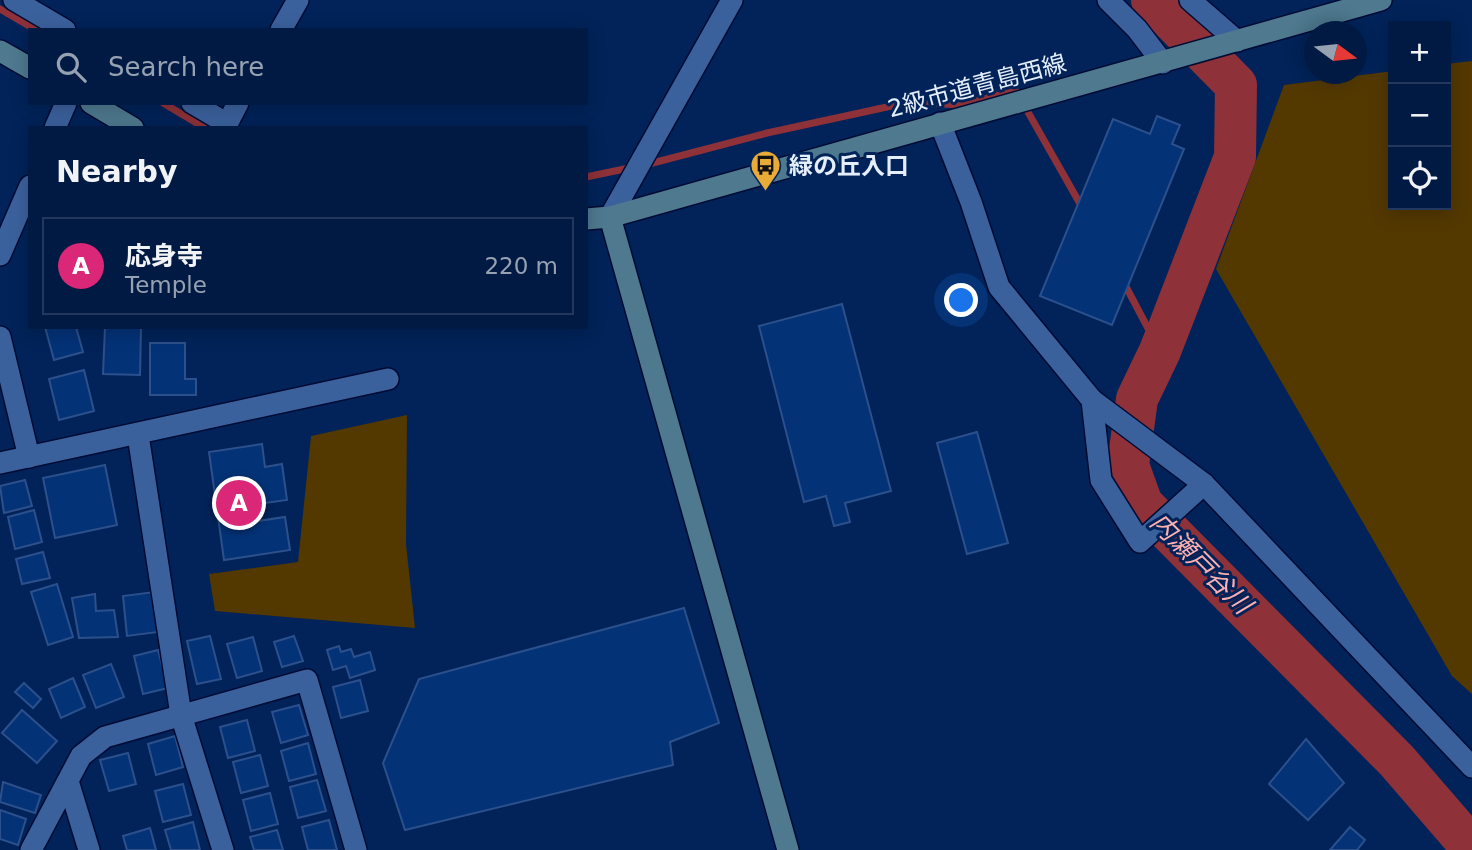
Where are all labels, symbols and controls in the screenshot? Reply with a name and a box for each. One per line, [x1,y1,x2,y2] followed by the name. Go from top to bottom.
[1304,21,1367,84] north arrow
[1388,21,1451,210] map controls
[1388,21,1451,84] button: +
[28,28,588,105] search box
[52,48,90,86] icon: search
[885,49,1069,123] street label: 2級市道青島西線
[108,52,264,82] text: Search here
[1388,84,1451,147] button: −
[1388,147,1451,210] button: locate
[749,149,783,193] bus stop icon: 緑の丘入口
[789,152,909,180] place label: 緑の丘入口
[56,154,178,189] text: Nearby
[125,241,203,271] text: 応身寺
[72,253,90,279] text: A
[484,253,558,279] text: 220 m
[125,272,207,298] text: Temple
[944,283,978,317] your location
[216,477,262,529] pin: A
[1144,506,1260,622] water label: 内瀬戸谷川

